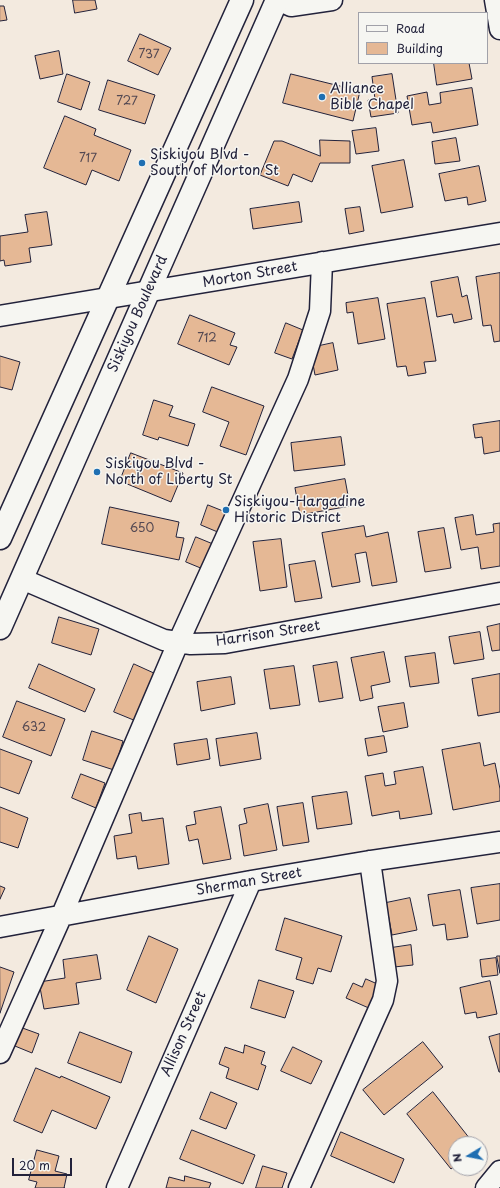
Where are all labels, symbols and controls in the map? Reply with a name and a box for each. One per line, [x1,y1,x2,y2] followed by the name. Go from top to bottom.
[358,12,488,64] legend
[396,19,425,37] text: Road
[396,39,443,57] text: Building
[139,48,159,62] house number: 737
[330,81,414,114] place label: Alliance Bible Chapel
[317,92,327,102] marker: Alliance Bible Chapel
[116,95,138,109] house number: 727
[150,147,279,180] place label: Siskiyou Blvd - South of Morton St
[79,152,97,166] house number: 717
[137,158,147,168] marker: Siskiyou Blvd - South of Morton St
[105,253,171,375] street label: Siskiyou Boulevard
[201,258,299,292] street label: Morton Street
[197,332,217,346] house number: 712
[105,456,232,488] place label: Siskiyou Blvd - North of Liberty St
[92,467,102,477] marker: Siskiyou Blvd - North of Liberty St
[234,494,365,526] place label: Siskiyou-Hargadine Historic District
[221,505,231,515] marker: Siskiyou-Hargadine Historic District
[130,522,154,536] house number: 650
[215,617,321,651] street label: Harrison Street
[22,721,46,735] house number: 632
[195,864,303,900] street label: Sherman Street
[158,989,210,1079] street label: Allison Street
[448,1136,488,1176] north arrow
[14,1150,74,1176] scale bar
[448,1152,466,1164] text: N
[19,1156,50,1174] text: 20 m

